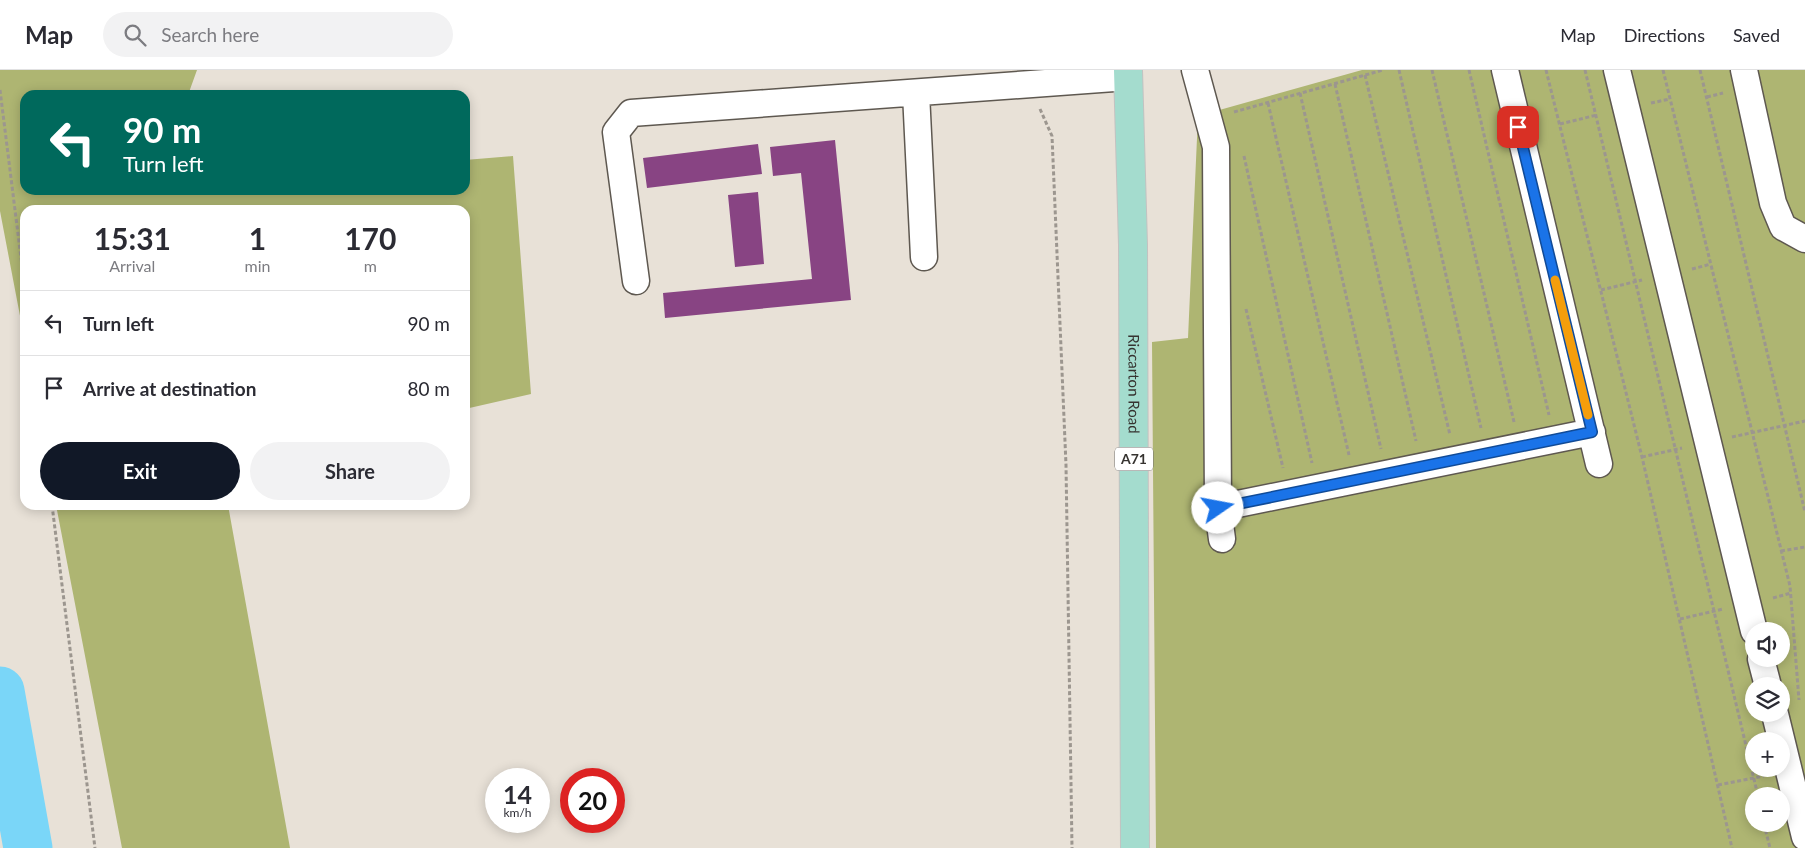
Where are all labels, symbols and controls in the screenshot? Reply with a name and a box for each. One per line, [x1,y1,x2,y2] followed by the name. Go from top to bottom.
[103,12,453,57] search box
[25,20,73,49] text: Map
[121,21,149,49] icon: search
[161,23,259,46] text: Search here
[1560,24,1596,46] text: Map
[1624,24,1705,46] text: Directions
[1733,24,1780,46] text: Saved
[1497,106,1539,148] pin
[123,108,201,150] text: 90 m
[40,110,105,175] icon: left
[1504,113,1532,141] icon: arrive
[123,150,204,177] text: Turn left
[94,220,171,256] text: 15:31
[249,220,266,256] text: 1
[344,220,396,256] text: 170
[109,256,155,275] text: Arrival
[245,256,271,275] text: min
[364,256,377,275] text: m
[40,309,68,337] icon: left
[83,312,154,335] text: Turn left
[407,312,450,335] text: 90 m
[1125,334,1144,434] street label: Riccarton Road
[40,374,68,402] icon: arrive
[83,377,256,400] text: Arrive at destination
[407,377,450,400] text: 80 m
[40,442,240,500] button: Exit
[250,442,450,500] button: Share
[1115,448,1153,470] road number: A71
[1191,481,1243,533] position arrow
[1745,622,1790,832] map controls
[1745,622,1790,667] button: sound
[1745,677,1790,722] button: layers
[1745,732,1790,777] button: +
[560,768,625,833] speed limit sign: 20
[503,779,532,809] text: 14
[1745,787,1790,832] button: −
[503,805,532,820] text: km/h

